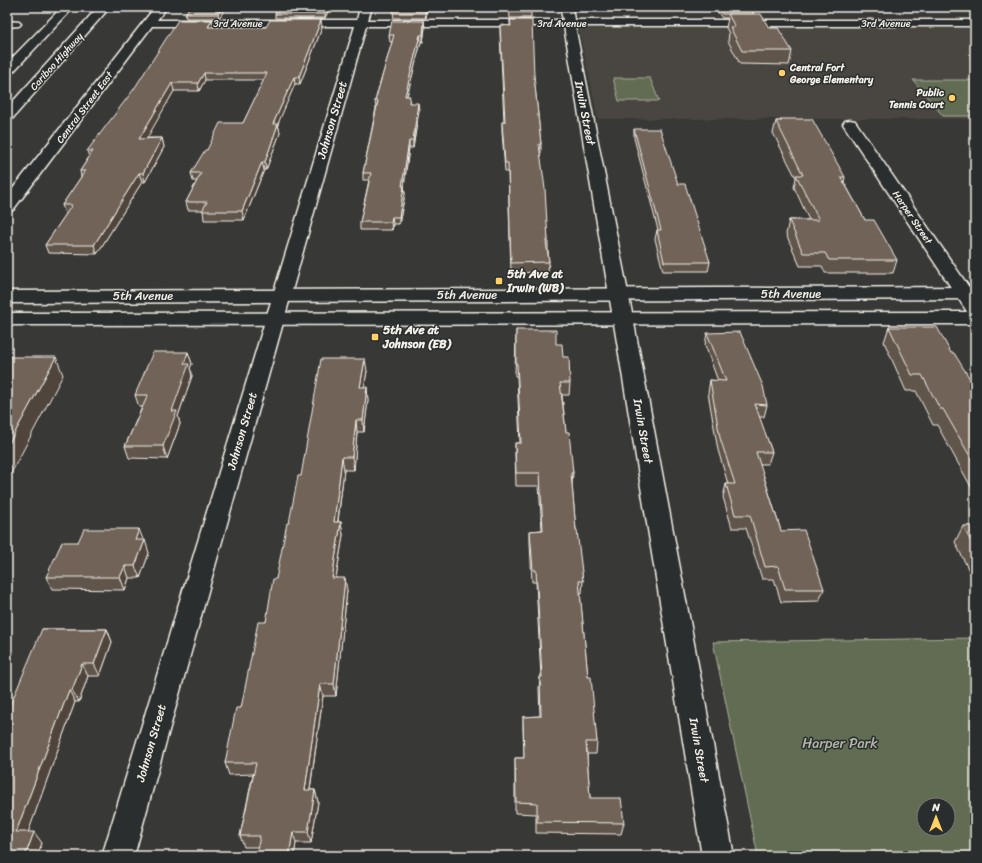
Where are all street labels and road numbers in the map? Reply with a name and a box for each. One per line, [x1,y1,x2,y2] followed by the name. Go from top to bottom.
[213,15,263,33] street label: 3rd Avenue
[537,15,587,33] street label: 3rd Avenue
[861,15,911,33] street label: 3rd Avenue
[26,28,89,95] street label: Cariboo Highway
[52,67,119,148] street label: Central Street East
[568,78,602,148] street label: Irwin Street
[310,79,354,162] street label: Johnson Street
[887,187,938,249] street label: Harper Street
[761,283,821,305] street label: 5th Avenue
[437,284,497,306] street label: 5th Avenue
[113,285,173,307] street label: 5th Avenue
[220,390,264,473] street label: Johnson Street
[626,396,660,466] street label: Irwin Street
[129,702,173,785] street label: Johnson Street
[682,715,716,785] street label: Irwin Street

